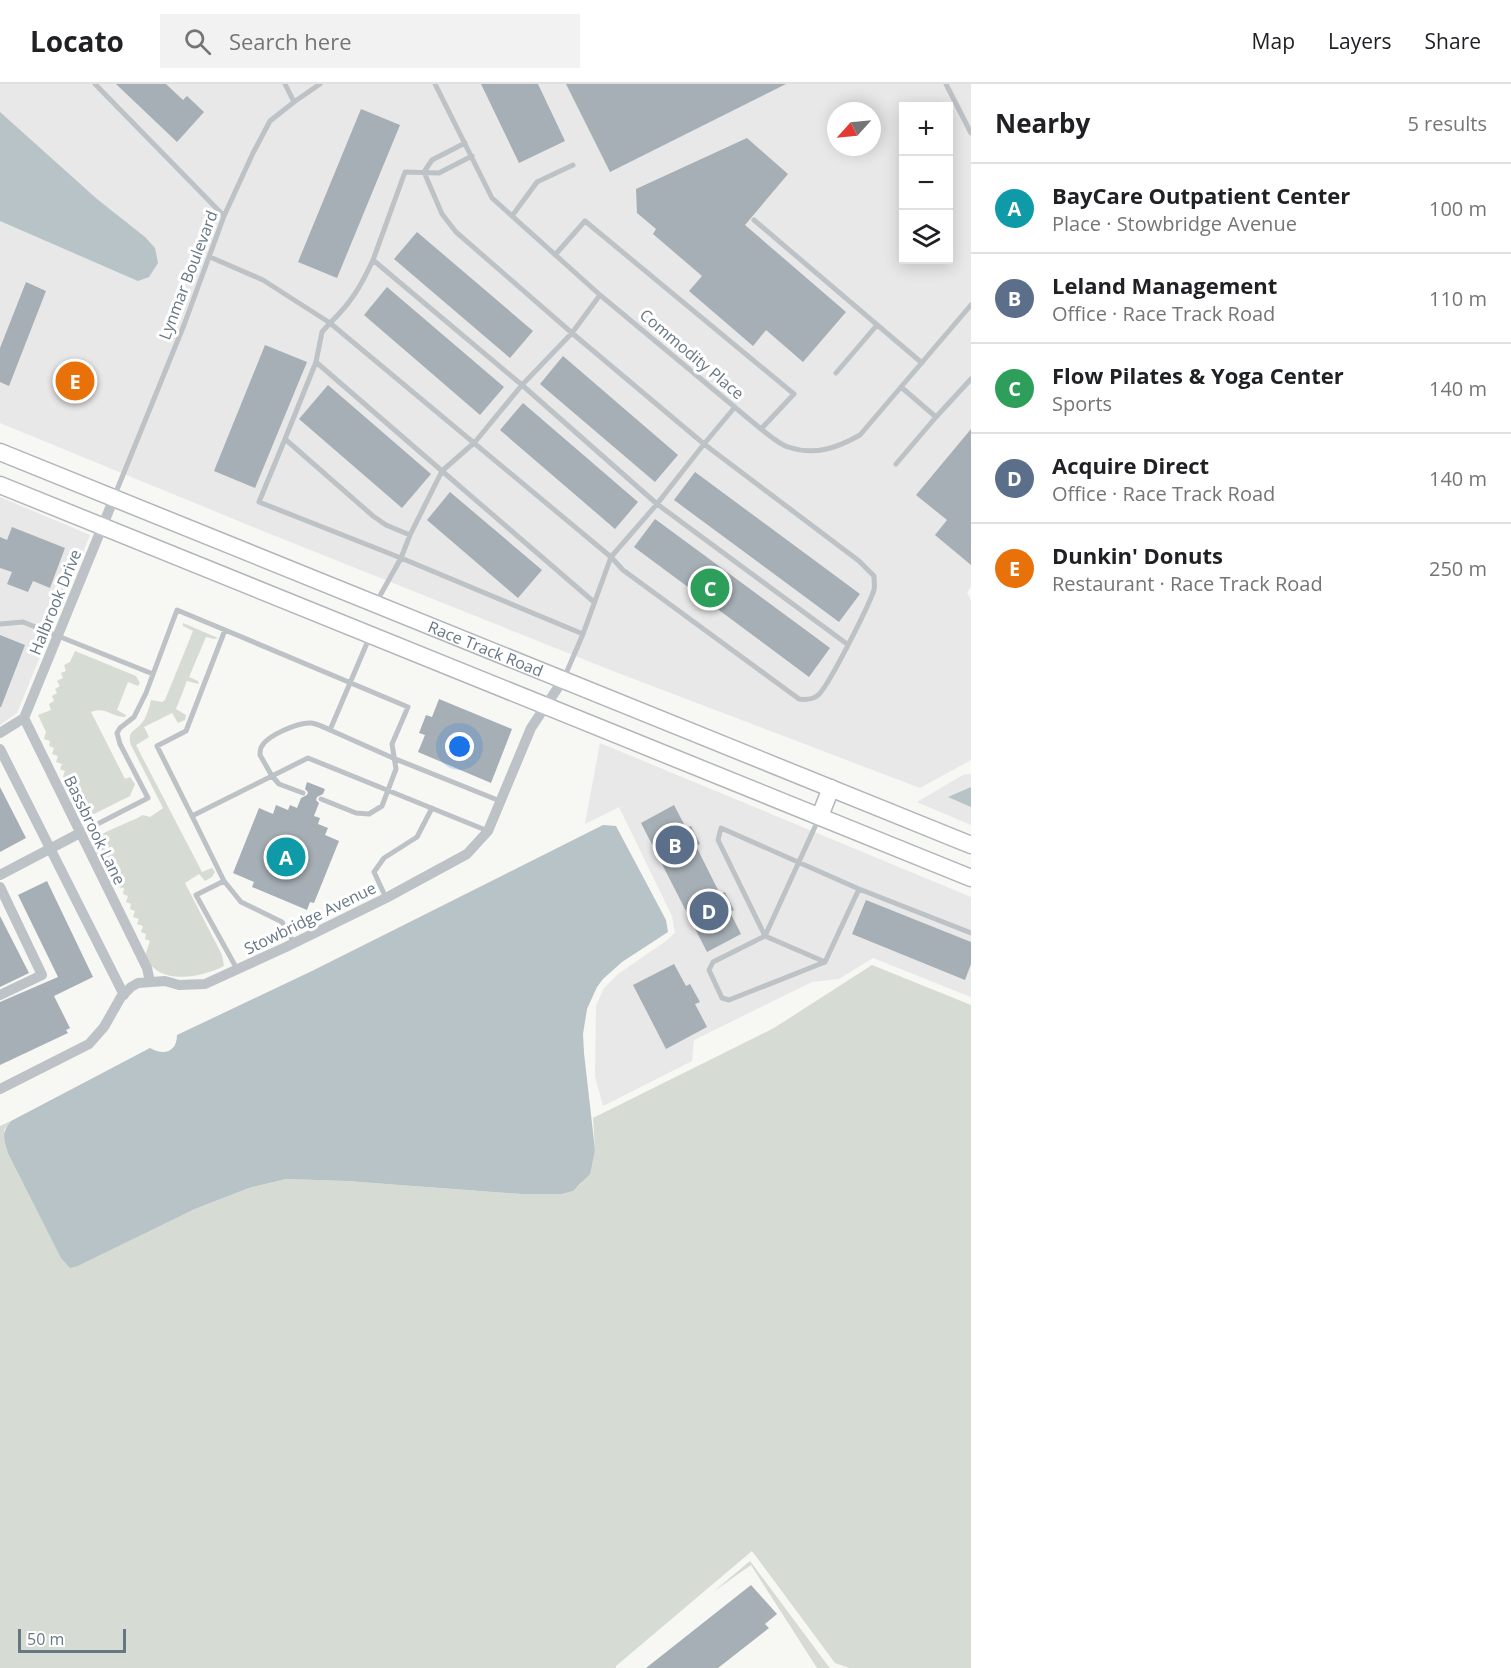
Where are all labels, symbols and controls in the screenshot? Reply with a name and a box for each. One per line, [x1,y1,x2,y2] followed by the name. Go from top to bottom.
[160,14,580,68] search box
[30,22,124,60] text: Locato
[181,25,214,58] icon: search
[229,26,352,56] text: Search here
[1252,27,1295,55] text: Map
[1328,27,1392,55] text: Layers
[1425,27,1481,55] text: Share
[827,102,881,156] north arrow
[899,102,953,264] map controls
[899,102,953,156] button: +
[995,105,1090,141] text: Nearby
[1407,110,1487,137] text: 5 results
[899,156,953,210] button: −
[1052,180,1350,210] text: BayCare Outpatient Center
[1008,195,1021,222] text: A
[1429,195,1487,222] text: 100 m
[153,207,223,343] street label: Lynmar Boulevard
[899,210,953,264] button: layers
[1052,210,1297,237] text: Place · Stowbridge Avenue
[1052,270,1277,300] text: Leland Management
[1008,285,1021,312] text: B
[1429,285,1487,312] text: 110 m
[1052,300,1275,327] text: Office · Race Track Road
[635,304,749,404] street label: Commodity Place
[56,358,94,404] pin: E
[1052,360,1344,390] text: Flow Pilates & Yoga Center
[1008,375,1021,402] text: C
[1429,375,1487,402] text: 140 m
[1052,390,1112,417] text: Sports
[1052,450,1209,480] text: Acquire Direct
[1007,465,1022,492] text: D
[1429,465,1487,492] text: 140 m
[1052,480,1275,507] text: Office · Race Track Road
[1052,540,1223,570] text: Dunkin' Donuts
[24,546,86,658] street label: Halbrook Drive
[1009,555,1020,582] text: E
[1429,555,1487,582] text: 250 m
[690,566,730,610] pin: C
[1052,570,1323,597] text: Restaurant · Race Track Road
[425,615,547,682] street label: Race Track Road
[445,732,474,761] your location
[59,772,131,888] street label: Bassbrook Lane
[656,822,694,867] pin: B
[266,834,306,880] pin: A
[240,877,380,959] street label: Stowbridge Avenue
[690,888,728,934] pin: D
[18,1626,126,1654] scale bar
[27,1628,64,1650] text: 50 m

